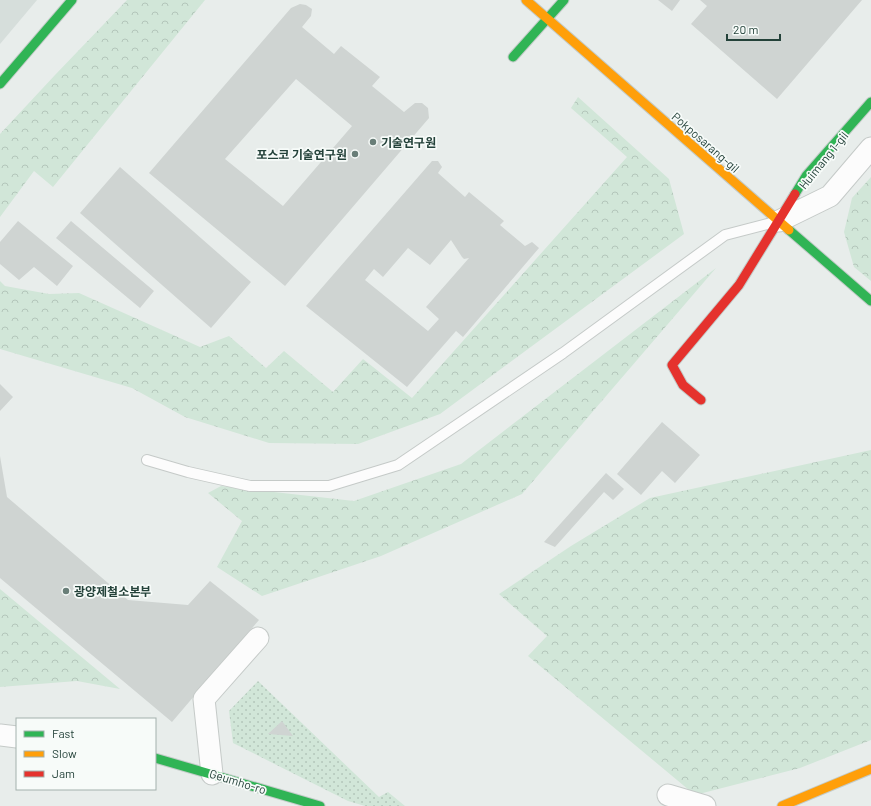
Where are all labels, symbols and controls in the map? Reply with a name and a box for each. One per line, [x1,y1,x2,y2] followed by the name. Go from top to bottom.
[727,16,780,42] scale bar
[733,22,759,36] text: 20 m
[669,109,743,175] street label: Pokposarang-gil
[796,128,850,192] street label: Huimang 1-gil
[381,135,436,149] place label: 기술연구원
[368,137,378,147] marker: 기술연구원
[256,147,347,161] place label: 포스코 기술연구원
[350,149,360,159] marker: 포스코 기술연구원
[74,584,151,598] place label: 광양제철소본부
[61,586,71,596] marker: 광양제철소본부
[16,718,156,790] legend
[52,726,75,740] text: Fast
[52,746,77,760] text: Slow
[52,766,75,780] text: Jam
[208,766,268,796] street label: Geumho-ro

